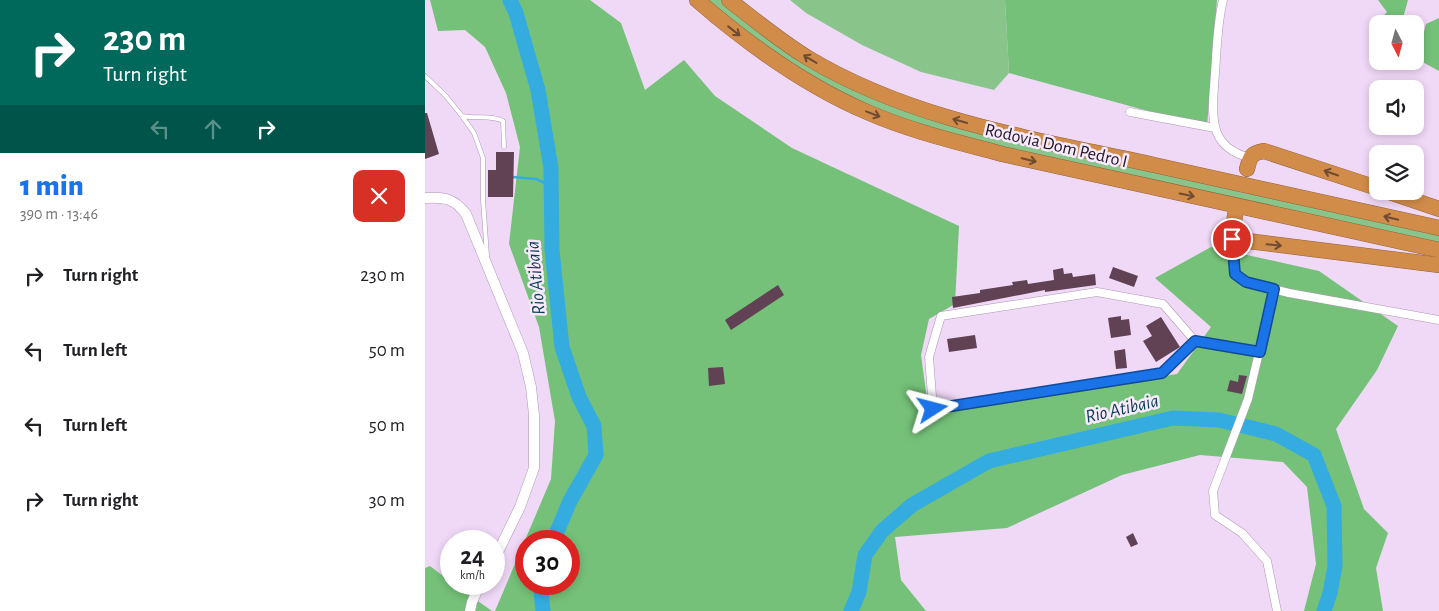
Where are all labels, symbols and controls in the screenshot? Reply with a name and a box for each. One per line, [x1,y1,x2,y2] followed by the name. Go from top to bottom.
[1369,15,1424,70] north arrow
[1369,15,1424,200] map controls
[20,20,85,85] icon: right
[103,22,186,57] text: 230 m
[727,26,740,37] one-way arrow
[804,54,818,64] one-way arrow
[103,63,187,85] text: Turn right
[1369,80,1424,135] button: sound
[865,110,880,119] one-way arrow
[146,115,174,143] icon: left
[199,115,227,143] icon: ahead
[252,115,280,143] icon: right
[952,116,968,126] one-way arrow
[983,121,1129,171] street label: Rodovia Dom Pedro I
[1369,145,1424,200] button: layers
[1020,155,1036,165] one-way arrow
[1324,168,1340,177] one-way arrow
[353,170,405,222] button: close
[20,171,84,201] text: 1 min
[1179,191,1195,200] one-way arrow
[20,206,98,222] text: 390 m · 13:46
[1384,213,1400,222] one-way arrow
[1211,218,1253,260] pin
[1218,225,1246,253] icon: arrive
[523,240,549,316] water label: Rio Atibaia
[1265,240,1281,250] one-way arrow
[20,262,48,290] icon: right
[63,266,138,285] text: Turn right
[360,266,405,285] text: 230 m
[20,337,48,365] icon: left
[63,341,127,360] text: Turn left
[369,341,405,360] text: 50 m
[906,382,958,434] position arrow
[1084,391,1160,427] water label: Rio Atibaia
[20,412,48,440] icon: left
[63,416,127,435] text: Turn left
[369,416,405,435] text: 50 m
[20,487,48,515] icon: right
[63,491,138,510] text: Turn right
[369,491,405,510] text: 30 m
[515,530,580,595] speed limit sign: 30
[460,544,485,569] text: 24
[460,569,485,581] text: km/h

